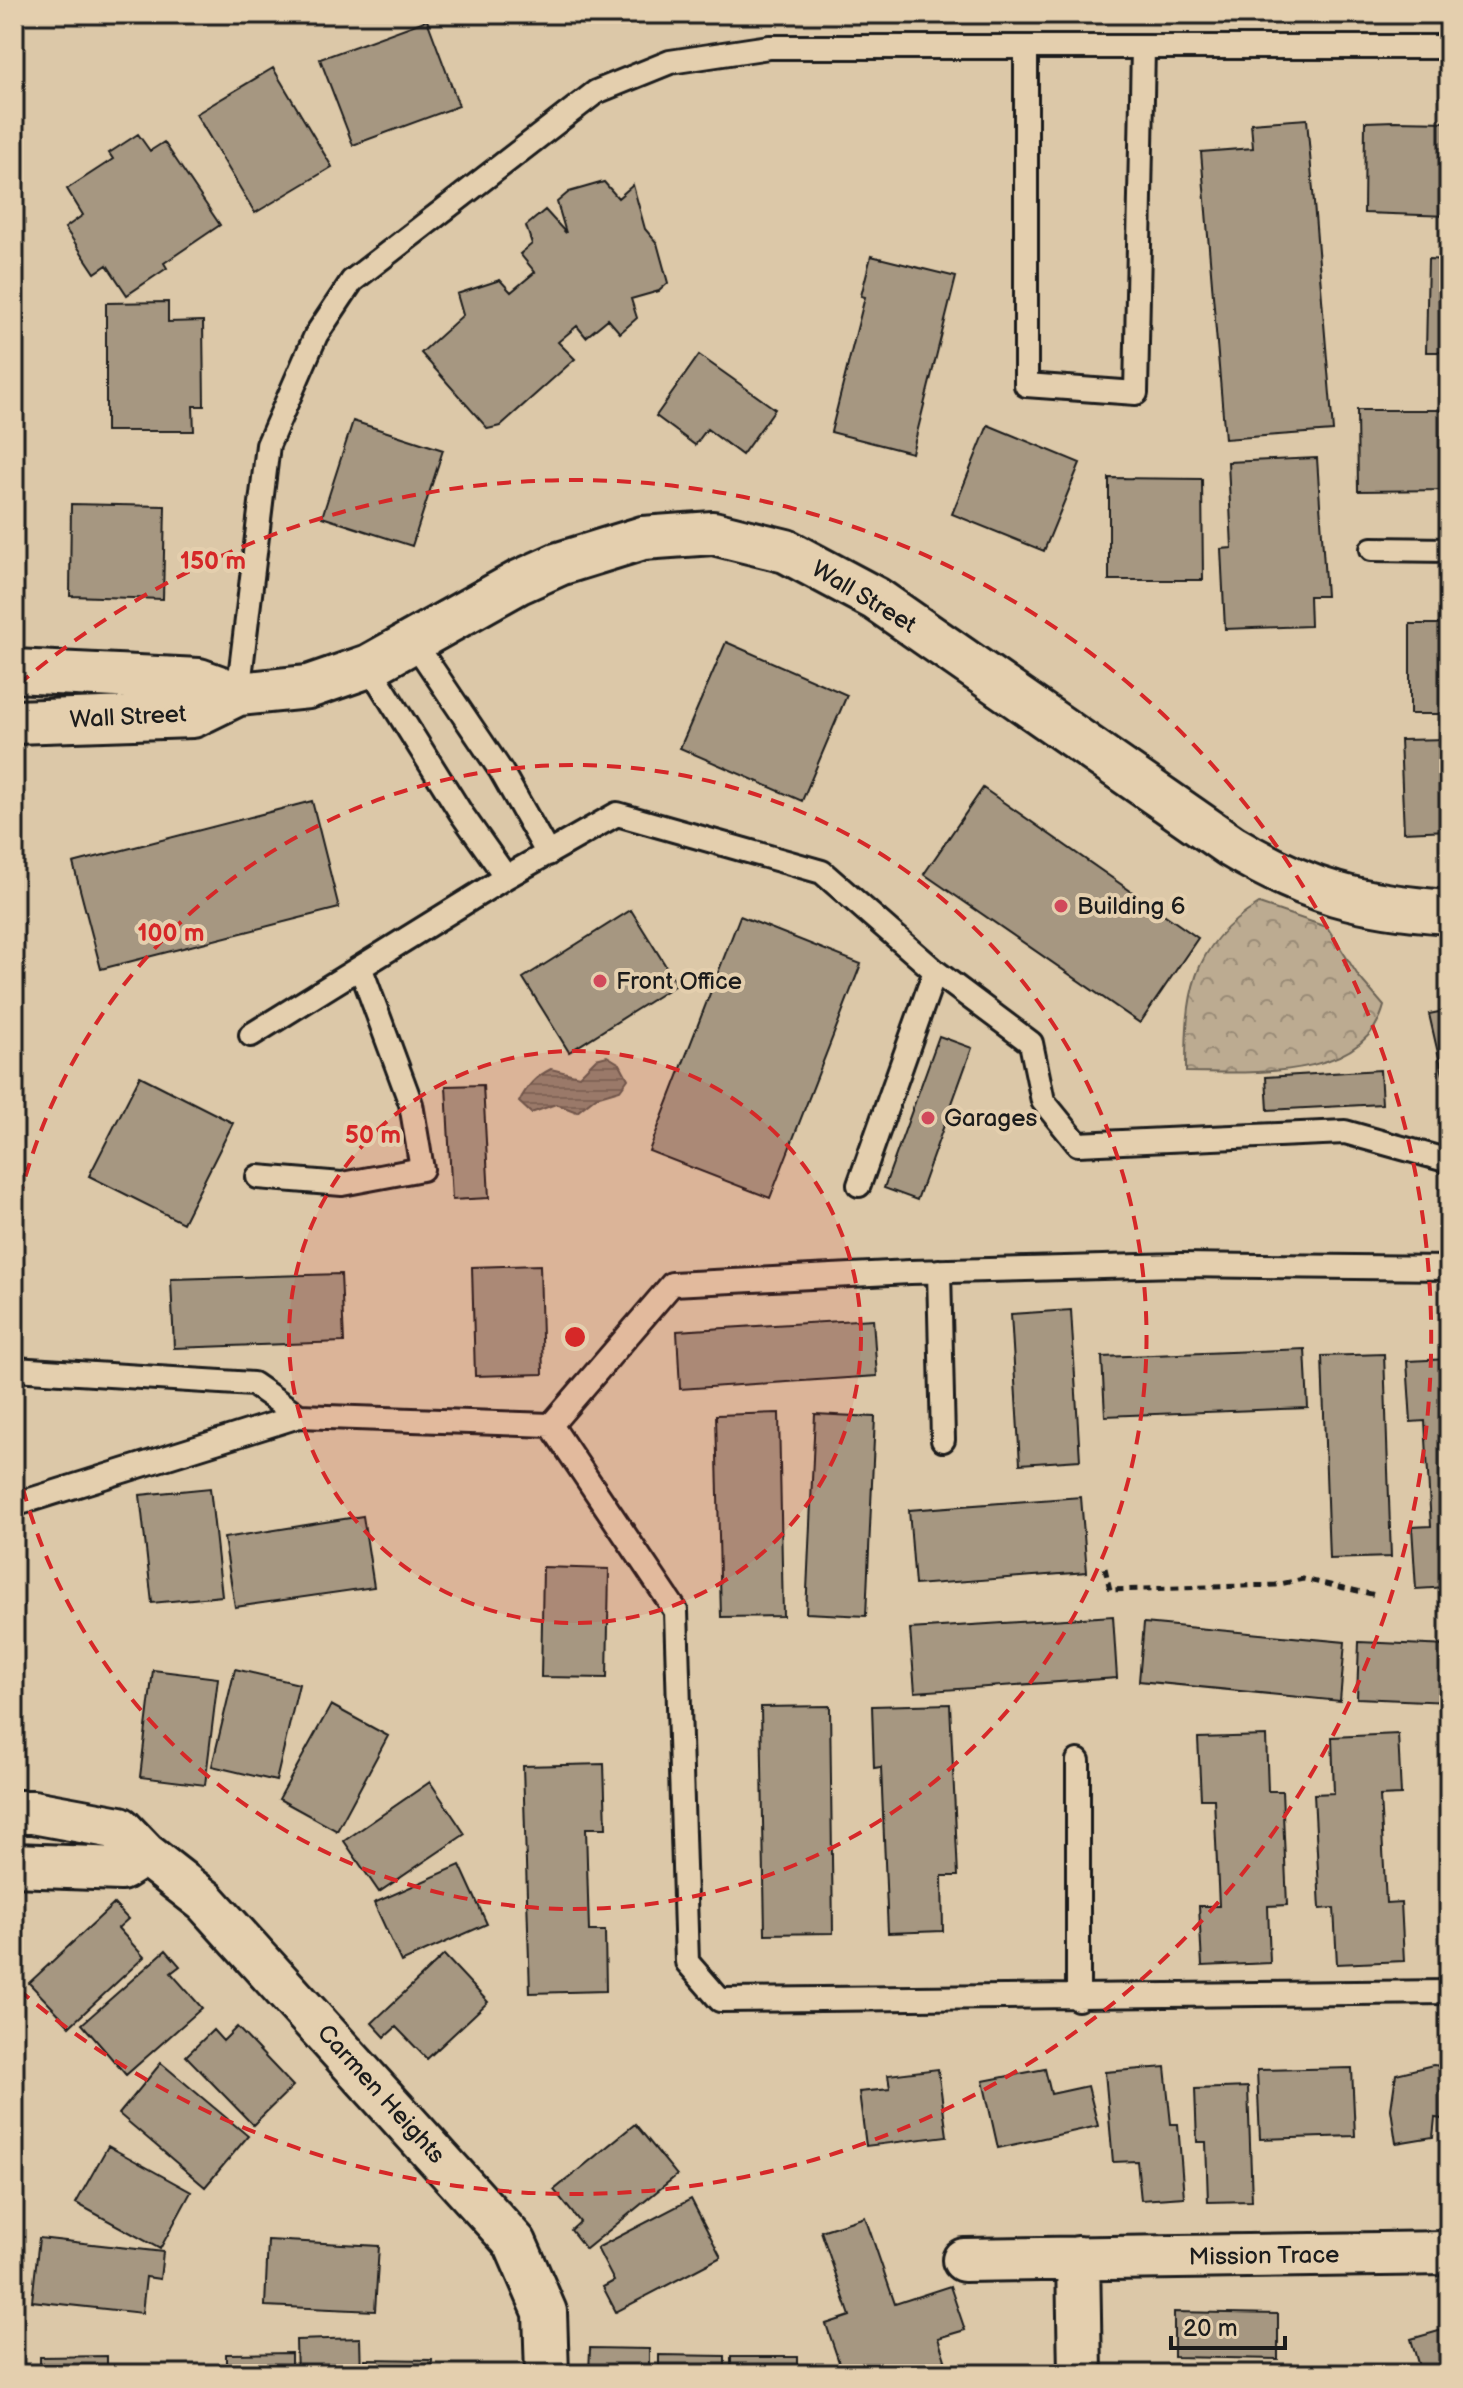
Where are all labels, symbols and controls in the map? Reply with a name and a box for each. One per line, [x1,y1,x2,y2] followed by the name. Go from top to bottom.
[180,547,246,576] text: 150 m
[807,555,922,640] street label: Wall Street
[69,699,188,735] street label: Wall Street
[1077,892,1186,921] place label: Building 6
[1052,897,1070,915] marker: Building 6
[138,919,204,948] text: 100 m
[616,967,742,996] place label: Front Office
[591,972,609,990] marker: Front Office
[944,1104,1037,1133] place label: Garages
[919,1109,937,1127] marker: Garages
[345,1121,401,1150] text: 50 m
[561,1323,589,1351] centre of rings
[311,2019,451,2170] street label: Carmen Heights
[1188,2240,1340,2272] street label: Mission Trace
[1171,2300,1285,2350] scale bar
[1183,2314,1238,2343] text: 20 m

